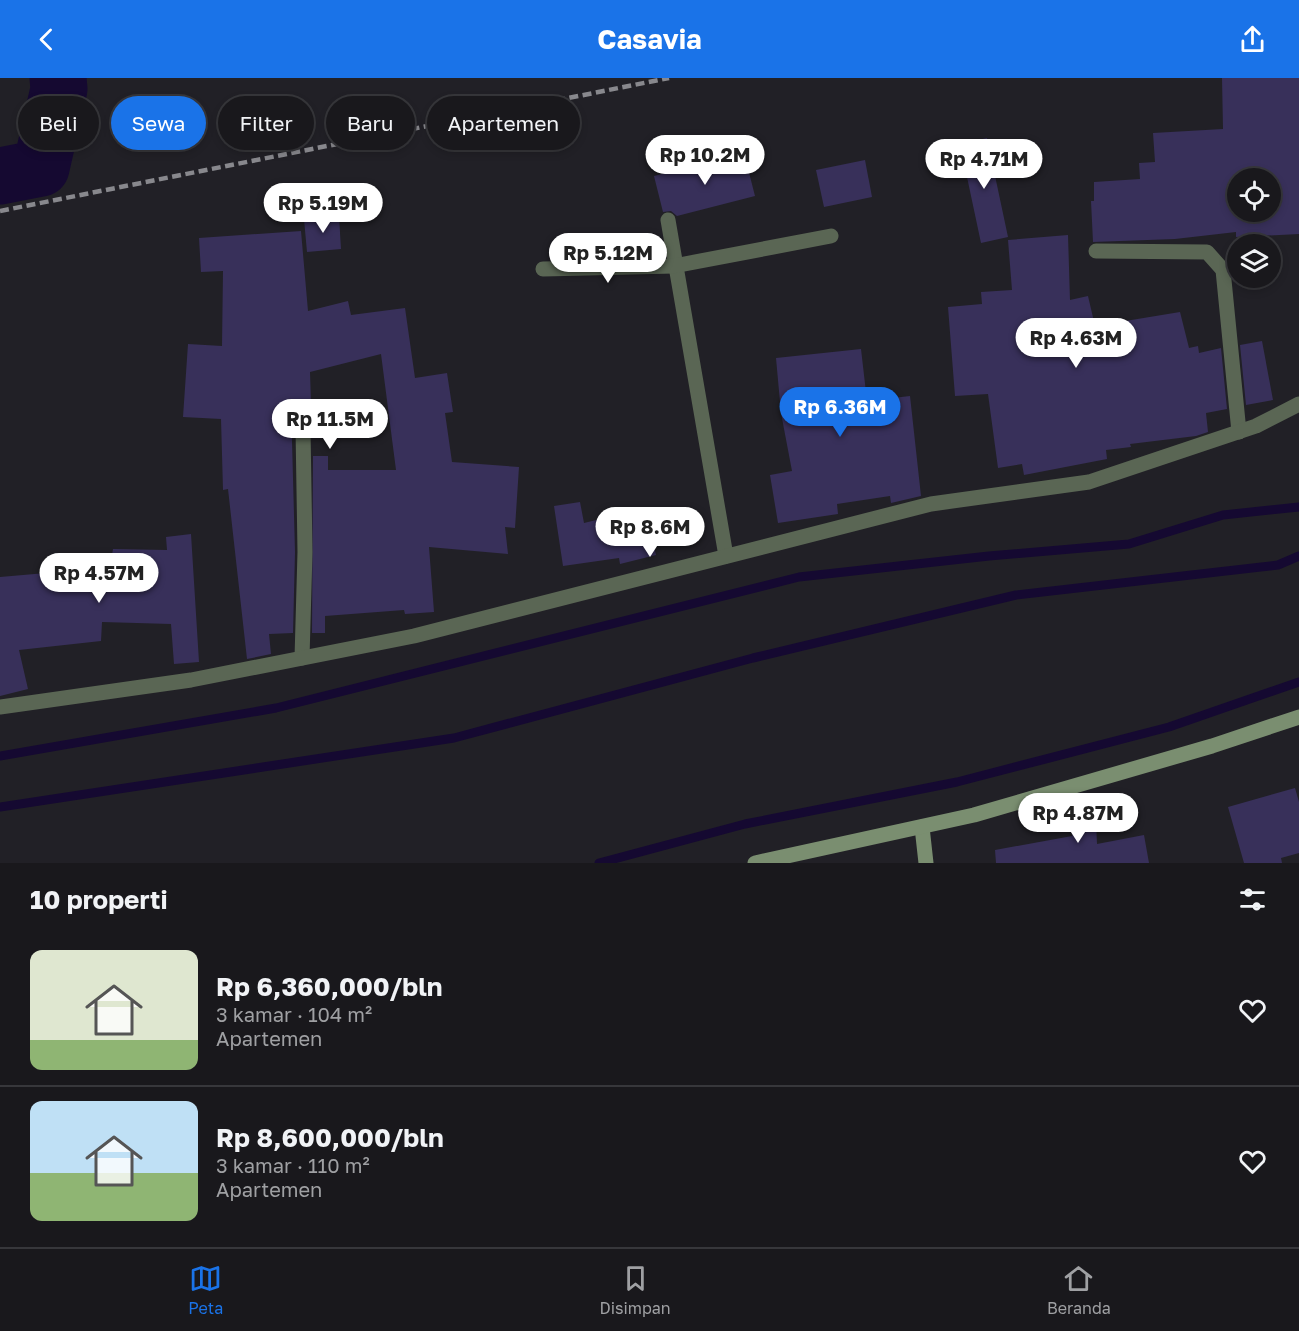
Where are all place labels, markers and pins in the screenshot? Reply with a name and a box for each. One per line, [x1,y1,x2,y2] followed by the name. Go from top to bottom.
[643,135,767,186] pin: Rp 10.2M
[922,139,1046,190] pin: Rp 4.71M
[261,183,385,234] pin: Rp 5.19M
[546,233,670,284] pin: Rp 5.12M
[1014,318,1138,369] pin: Rp 4.63M
[778,387,902,438] pin: Rp 6.36M
[268,399,392,450] pin: Rp 11.5M
[595,507,705,558] pin: Rp 8.6M
[37,553,161,604] pin: Rp 4.57M
[1016,793,1140,844] pin: Rp 4.87M

